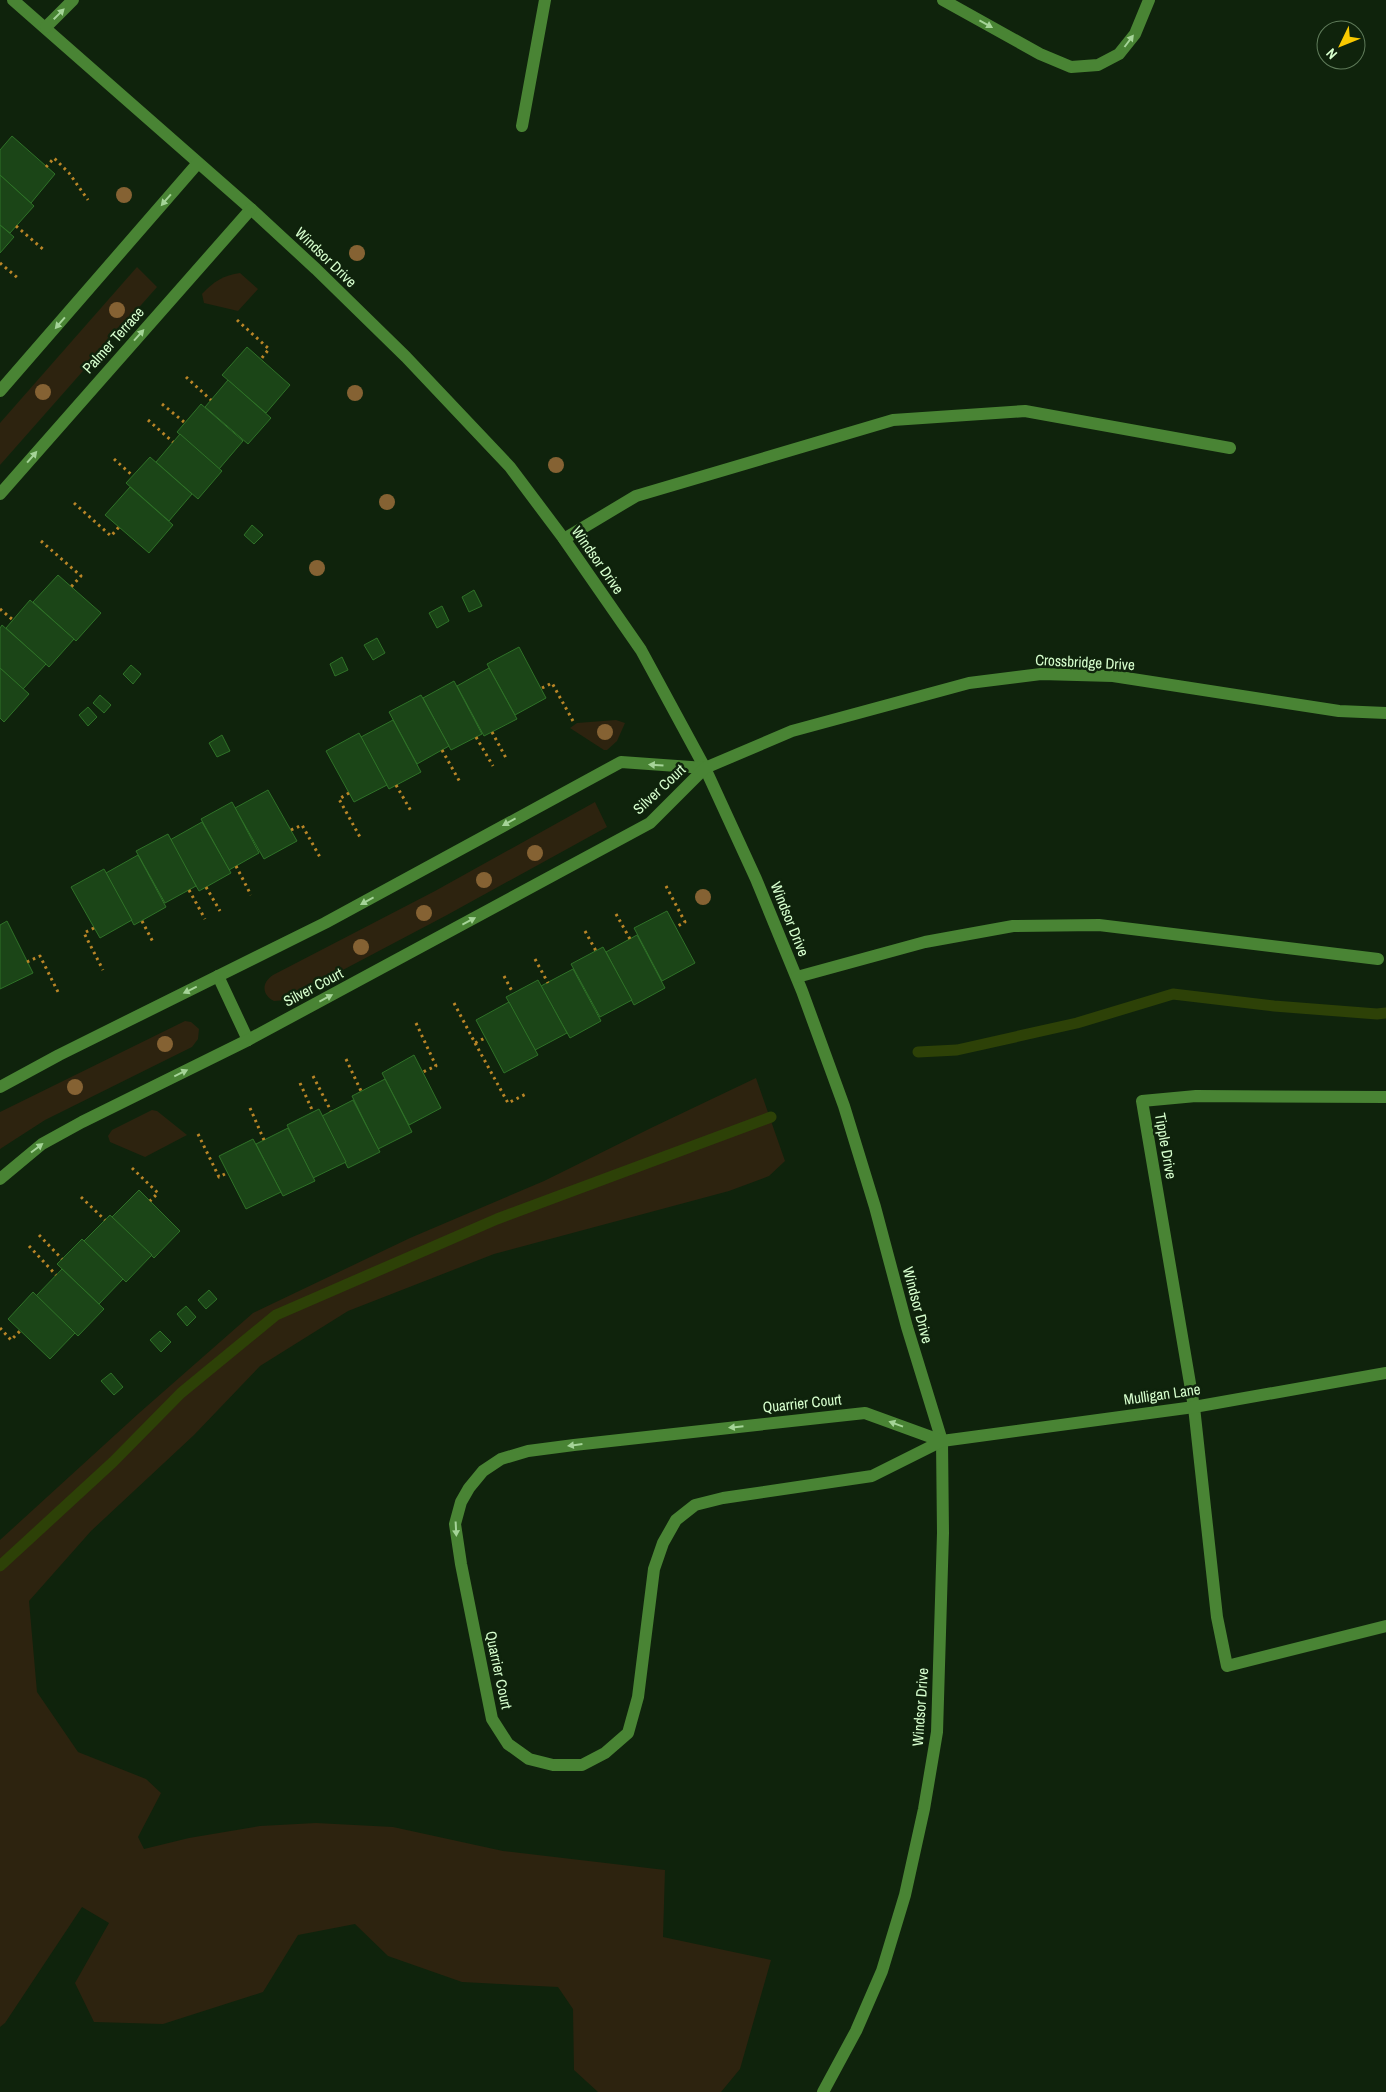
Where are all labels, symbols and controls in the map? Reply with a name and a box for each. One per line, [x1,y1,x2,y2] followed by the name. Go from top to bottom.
[53,8,65,20] one-way arrow
[979,20,993,28] one-way arrow
[1316,20,1366,70] north arrow
[1123,35,1134,48] one-way arrow
[1322,45,1341,63] text: N
[161,193,172,206] one-way arrow
[290,222,362,292] street label: Windsor Drive
[77,302,149,378] street label: Palmer Terrace
[54,316,65,329] one-way arrow
[134,329,145,342] one-way arrow
[26,451,37,463] one-way arrow
[567,522,629,598] street label: Windsor Drive
[1035,649,1136,675] street label: Crossbridge Drive
[628,759,690,819] street label: Silver Court
[648,760,664,768] one-way arrow
[502,818,516,827] one-way arrow
[766,879,815,960] street label: Windsor Drive
[360,896,373,905] one-way arrow
[461,917,476,925] one-way arrow
[279,962,347,1012] street label: Silver Court
[183,986,198,994] one-way arrow
[319,994,332,1003] one-way arrow
[174,1069,188,1077] one-way arrow
[1150,1111,1182,1181] street label: Tipple Drive
[30,1143,44,1153] one-way arrow
[898,1264,938,1346] street label: Windsor Drive
[1122,1378,1202,1410] street label: Mulligan Lane
[761,1388,843,1418] street label: Quarrier Court
[888,1420,903,1428] one-way arrow
[728,1423,744,1431] one-way arrow
[566,1441,582,1449] one-way arrow
[453,1521,461,1537] one-way arrow
[480,1629,518,1712] street label: Quarrier Court
[907,1667,933,1747] street label: Windsor Drive

